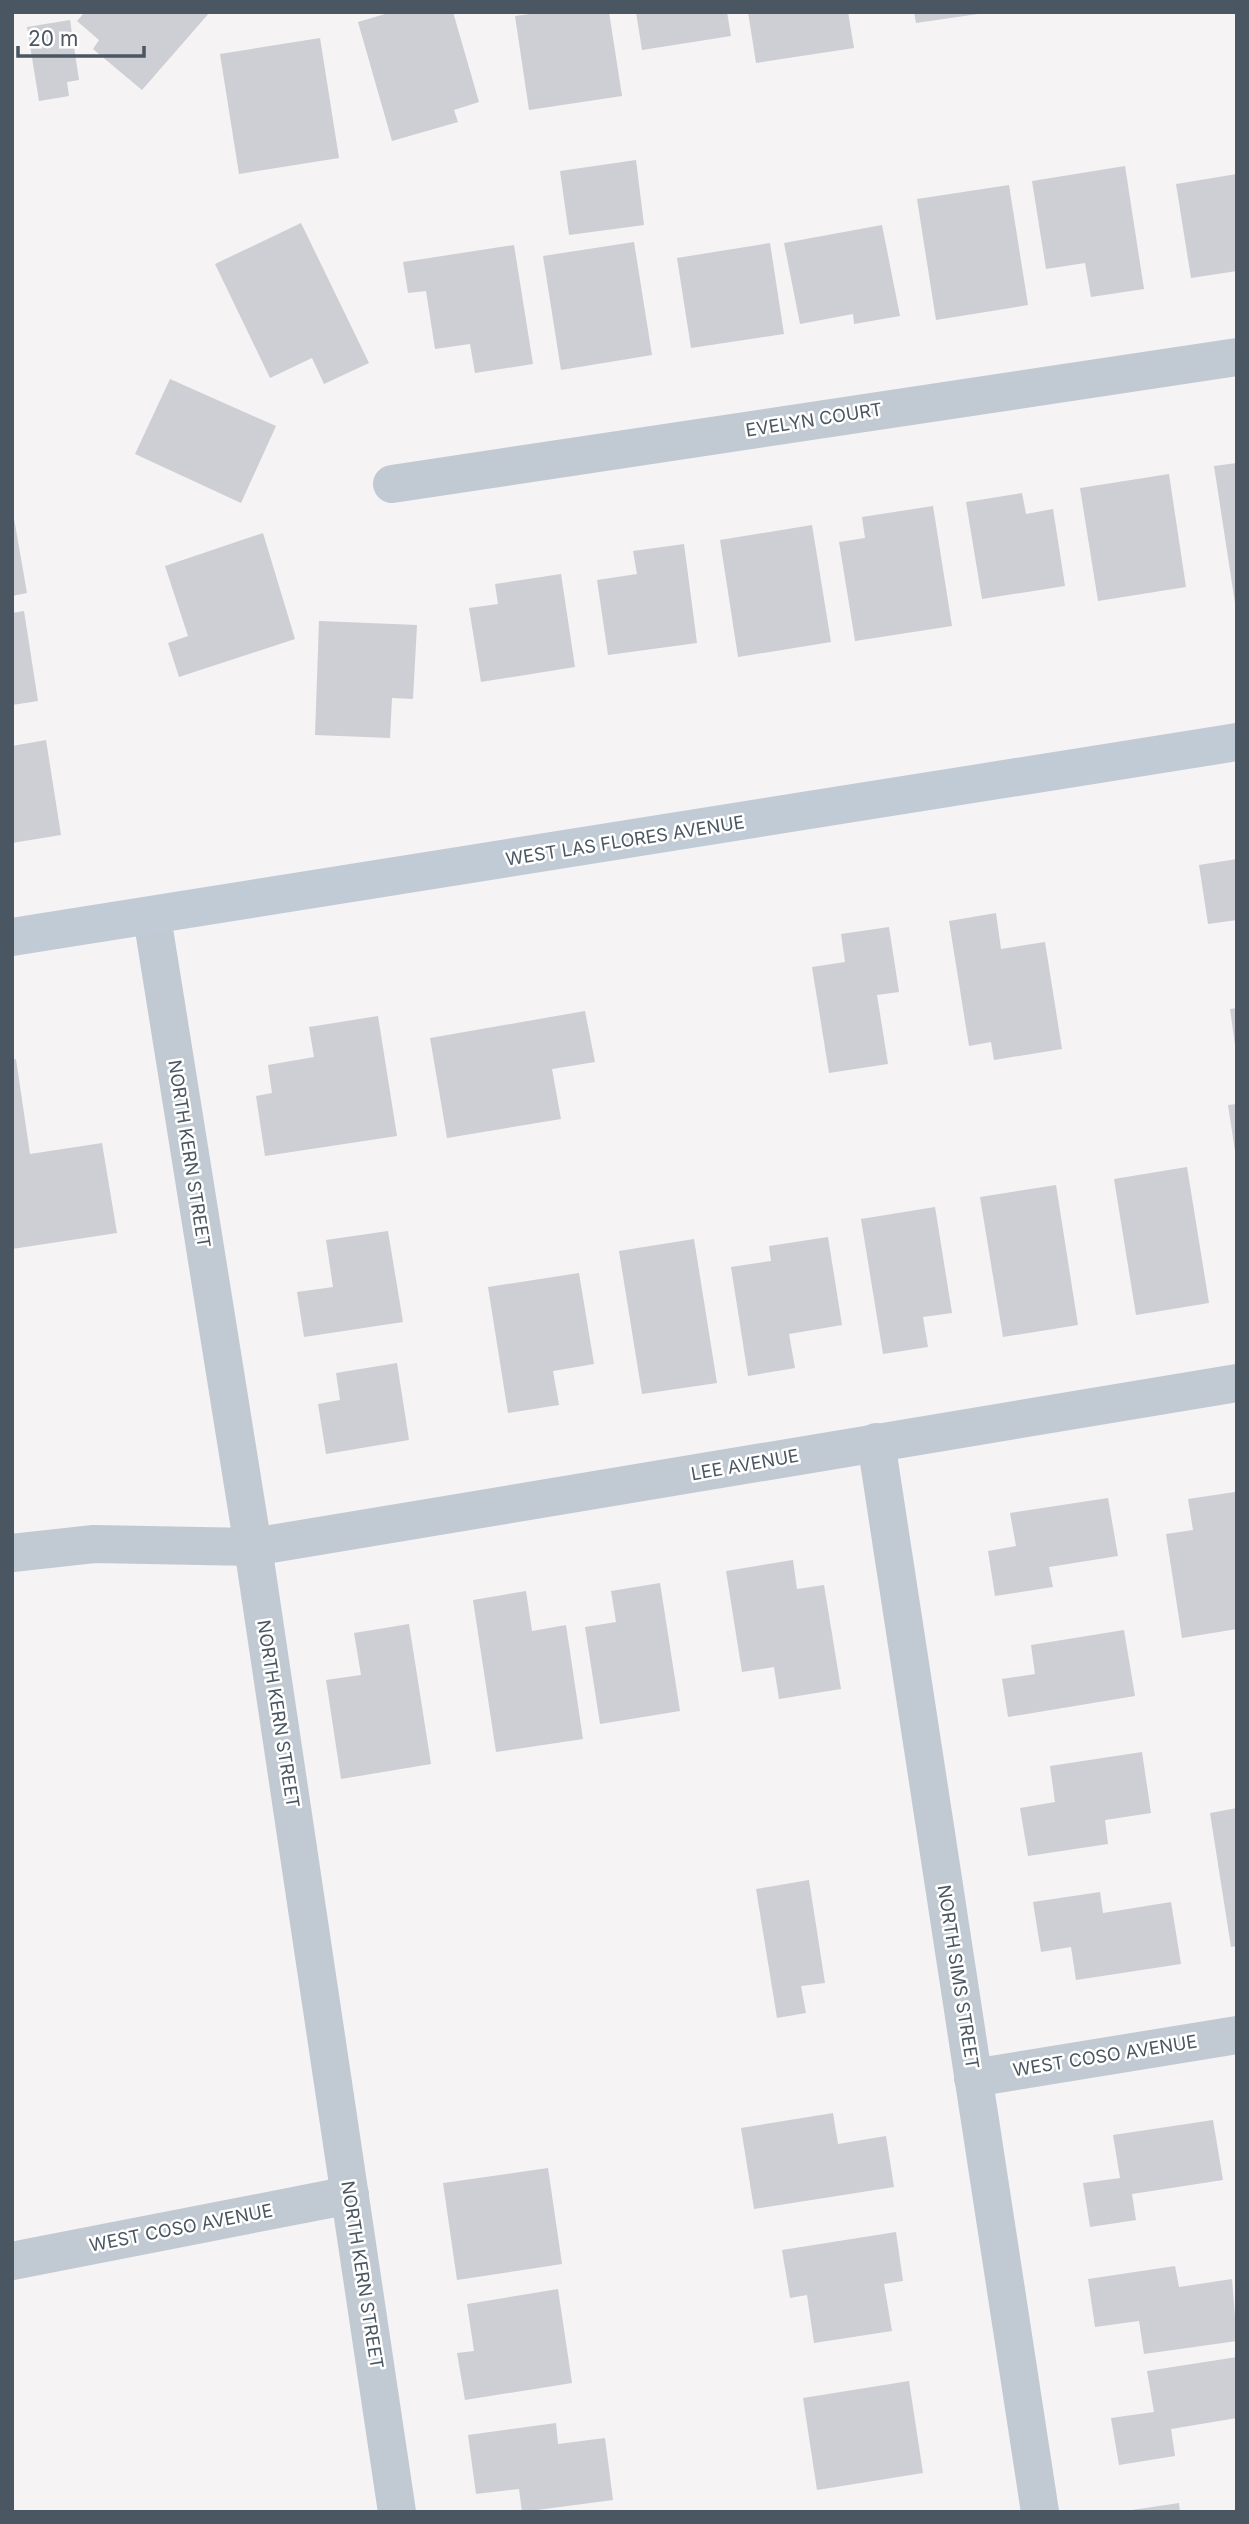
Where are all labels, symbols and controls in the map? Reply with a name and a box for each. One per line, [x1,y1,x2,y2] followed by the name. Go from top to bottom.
[18,14,144,58] scale bar
[28,26,78,51] text: 20 m
[744,398,884,441] street label: EVELYN COURT
[504,811,746,870] street label: WEST LAS FLORES AVENUE
[164,1058,215,1249] street label: NORTH KERN STREET
[689,1445,800,1484] street label: LEE AVENUE
[253,1618,304,1809] street label: NORTH KERN STREET
[934,1883,983,2071] street label: NORTH SIMS STREET
[1011,2031,1199,2080] street label: WEST COSO AVENUE
[337,2179,388,2370] street label: NORTH KERN STREET
[87,2199,274,2256] street label: WEST COSO AVENUE

